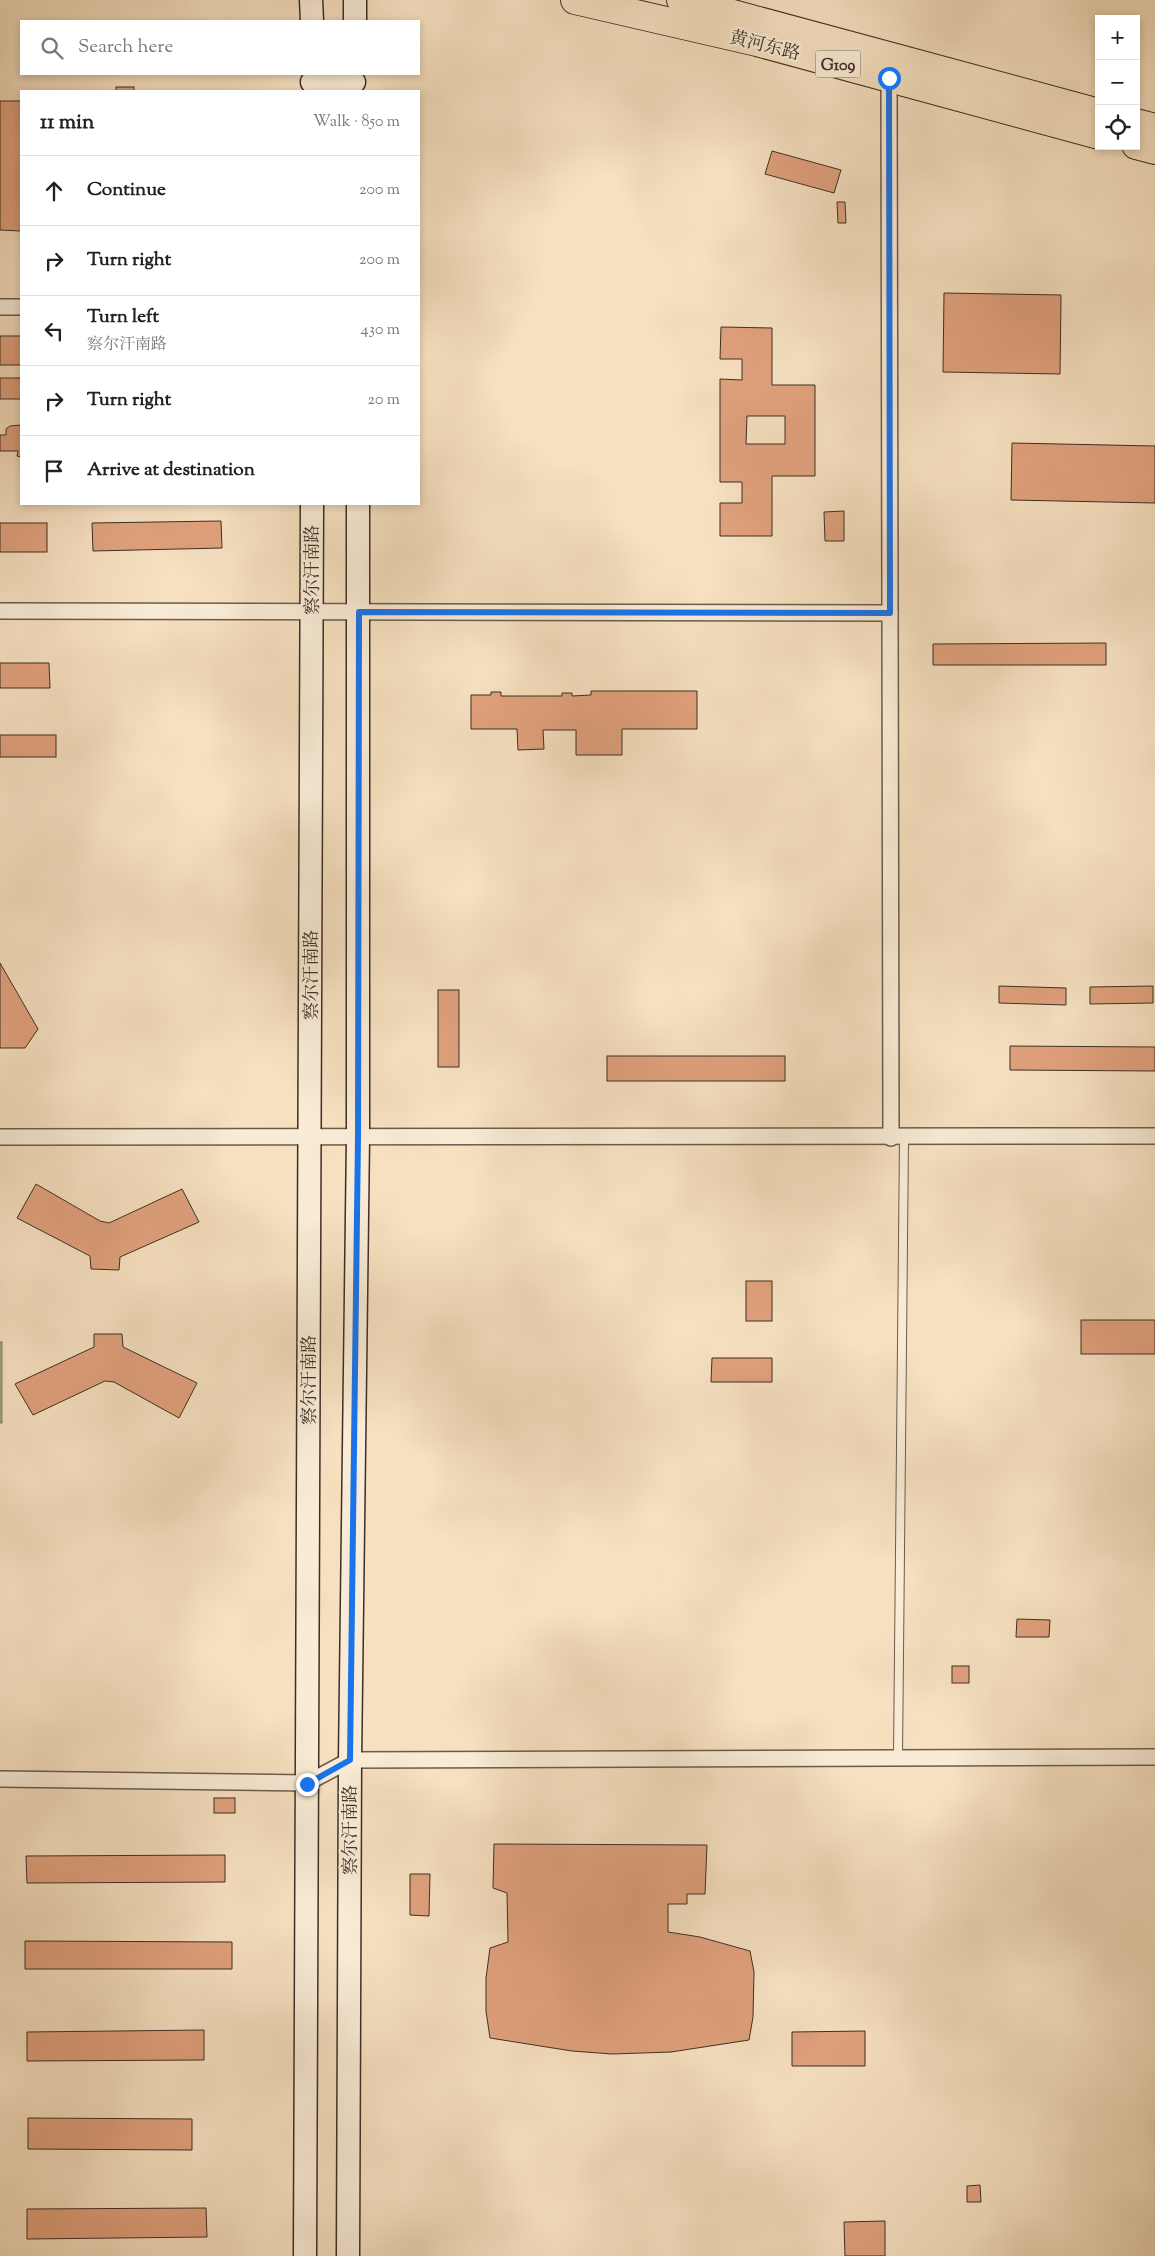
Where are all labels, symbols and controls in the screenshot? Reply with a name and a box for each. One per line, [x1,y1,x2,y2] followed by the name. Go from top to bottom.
[1095,15,1140,150] map controls
[1095,15,1140,60] button: +
[20,20,420,75] search box
[726,26,803,68] street label: 黄河东路
[38,34,66,62] icon: search
[78,34,173,61] text: Search here
[816,51,860,78] road number: G109
[1095,60,1140,105] button: −
[878,67,901,90] route start
[1095,105,1140,150] button: locate
[40,108,95,138] text: 11 min
[313,111,400,134] text: Walk · 850 m
[40,177,68,205] icon: ahead
[87,177,166,204] text: Continue
[359,179,400,202] text: 200 m
[40,247,68,275] icon: right
[87,247,171,274] text: Turn right
[359,249,400,272] text: 200 m
[87,304,159,331] text: Turn left
[40,317,68,345] icon: left
[361,319,400,342] text: 430 m
[87,334,167,357] text: 察尔汗南路
[40,387,68,415] icon: right
[87,387,171,414] text: Turn right
[367,389,400,412] text: 20 m
[40,457,68,485] icon: arrive
[87,457,255,484] text: Arrive at destination
[301,525,327,615] street label: 察尔汗南路
[300,930,326,1020] street label: 察尔汗南路
[298,1335,324,1425] street label: 察尔汗南路
[296,1773,319,1796] route end
[339,1785,365,1875] street label: 察尔汗南路

